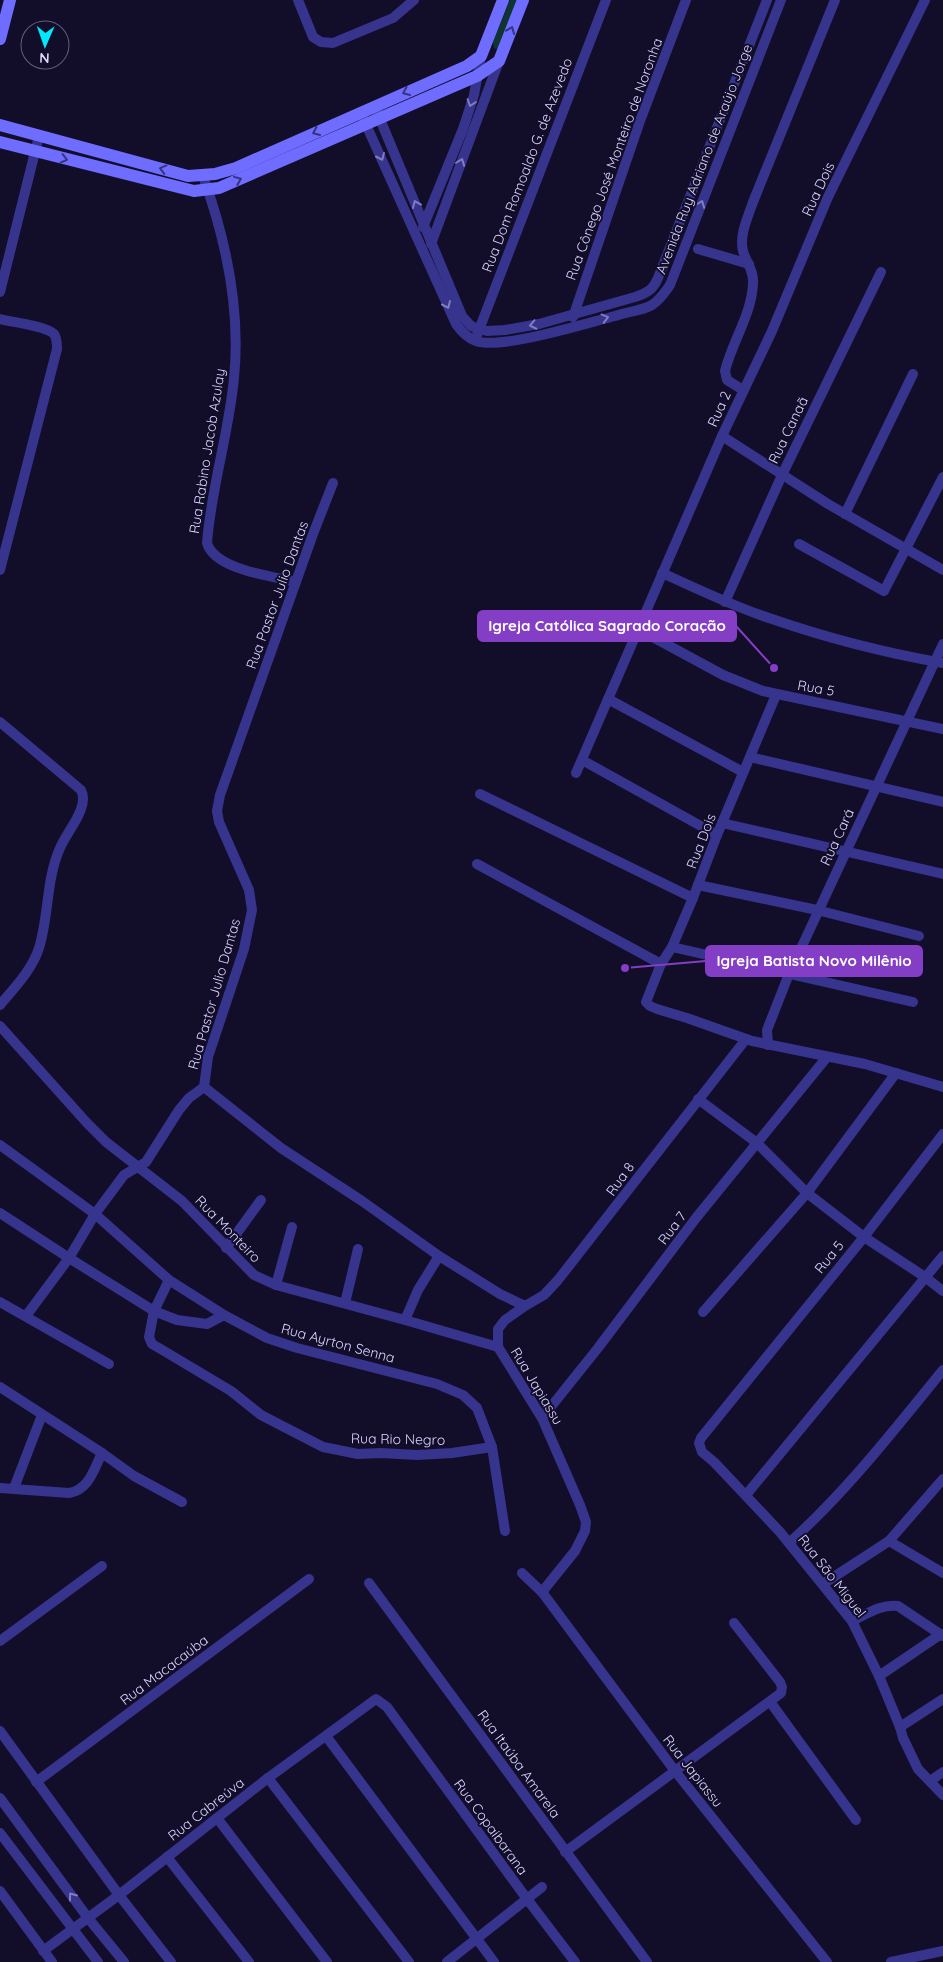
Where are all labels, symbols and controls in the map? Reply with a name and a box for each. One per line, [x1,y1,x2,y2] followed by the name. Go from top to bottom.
[20,20,70,70] north arrow
[505,27,515,35] one-way arrow
[562,35,666,283] street label: Rua Cônego José Monteiro de Noronha
[652,42,756,276] street label: Avenida Ruy Adriano de Araújo Jorge
[39,49,50,67] text: N
[478,55,576,275] street label: Rua Dom Romoaldo G. de Azevedo
[402,86,411,97] one-way arrow
[467,99,477,107] one-way arrow
[312,126,321,137] one-way arrow
[374,152,385,161] one-way arrow
[59,153,68,164] one-way arrow
[455,158,465,166] one-way arrow
[798,159,838,219] street label: Rua Dois
[159,165,168,175] one-way arrow
[233,176,242,187] one-way arrow
[411,200,422,209] one-way arrow
[695,200,705,209] one-way arrow
[441,300,452,309] one-way arrow
[600,314,608,324] one-way arrow
[528,319,537,329] one-way arrow
[185,367,229,535] street label: Rua Rabino Jacob Azulay
[703,388,735,430] street label: Rua 2
[764,394,812,466] street label: Rua Canaã
[242,519,312,671] street label: Rua Pastor Julio Dantas
[478,611,736,641] callout: Igreja Católica Sagrado Coração
[488,616,726,635] text: Igreja Católica Sagrado Coração
[796,676,836,700] street label: Rua 5
[816,806,858,868] street label: Rua Cará
[682,811,720,871] street label: Rua Dois
[184,916,244,1072] street label: Rua Pastor Julio Dantas
[706,946,922,976] callout: Igreja Batista Novo Milênio
[716,951,912,970] text: Igreja Batista Novo Milênio
[602,1159,638,1199] street label: Rua 8
[191,1192,265,1266] street label: Rua Monteiro
[654,1208,690,1248] street label: Rua 7
[810,1237,848,1277] street label: Rua 5
[279,1319,397,1367] street label: Rua Ayrton Senna
[507,1344,567,1428] street label: Rua Japiassu
[351,1429,445,1449] street label: Rua Rio Negro
[794,1531,870,1621] street label: Rua São Miguel
[116,1631,212,1709] street label: Rua Macacaúba
[474,1706,564,1822] street label: Rua Itaúba Amarela
[659,1731,727,1811] street label: Rua Japiassu
[164,1773,248,1845] street label: Rua Cabreúva
[450,1775,532,1879] street label: Rua Copaibarana
[69,1893,78,1902] one-way arrow

